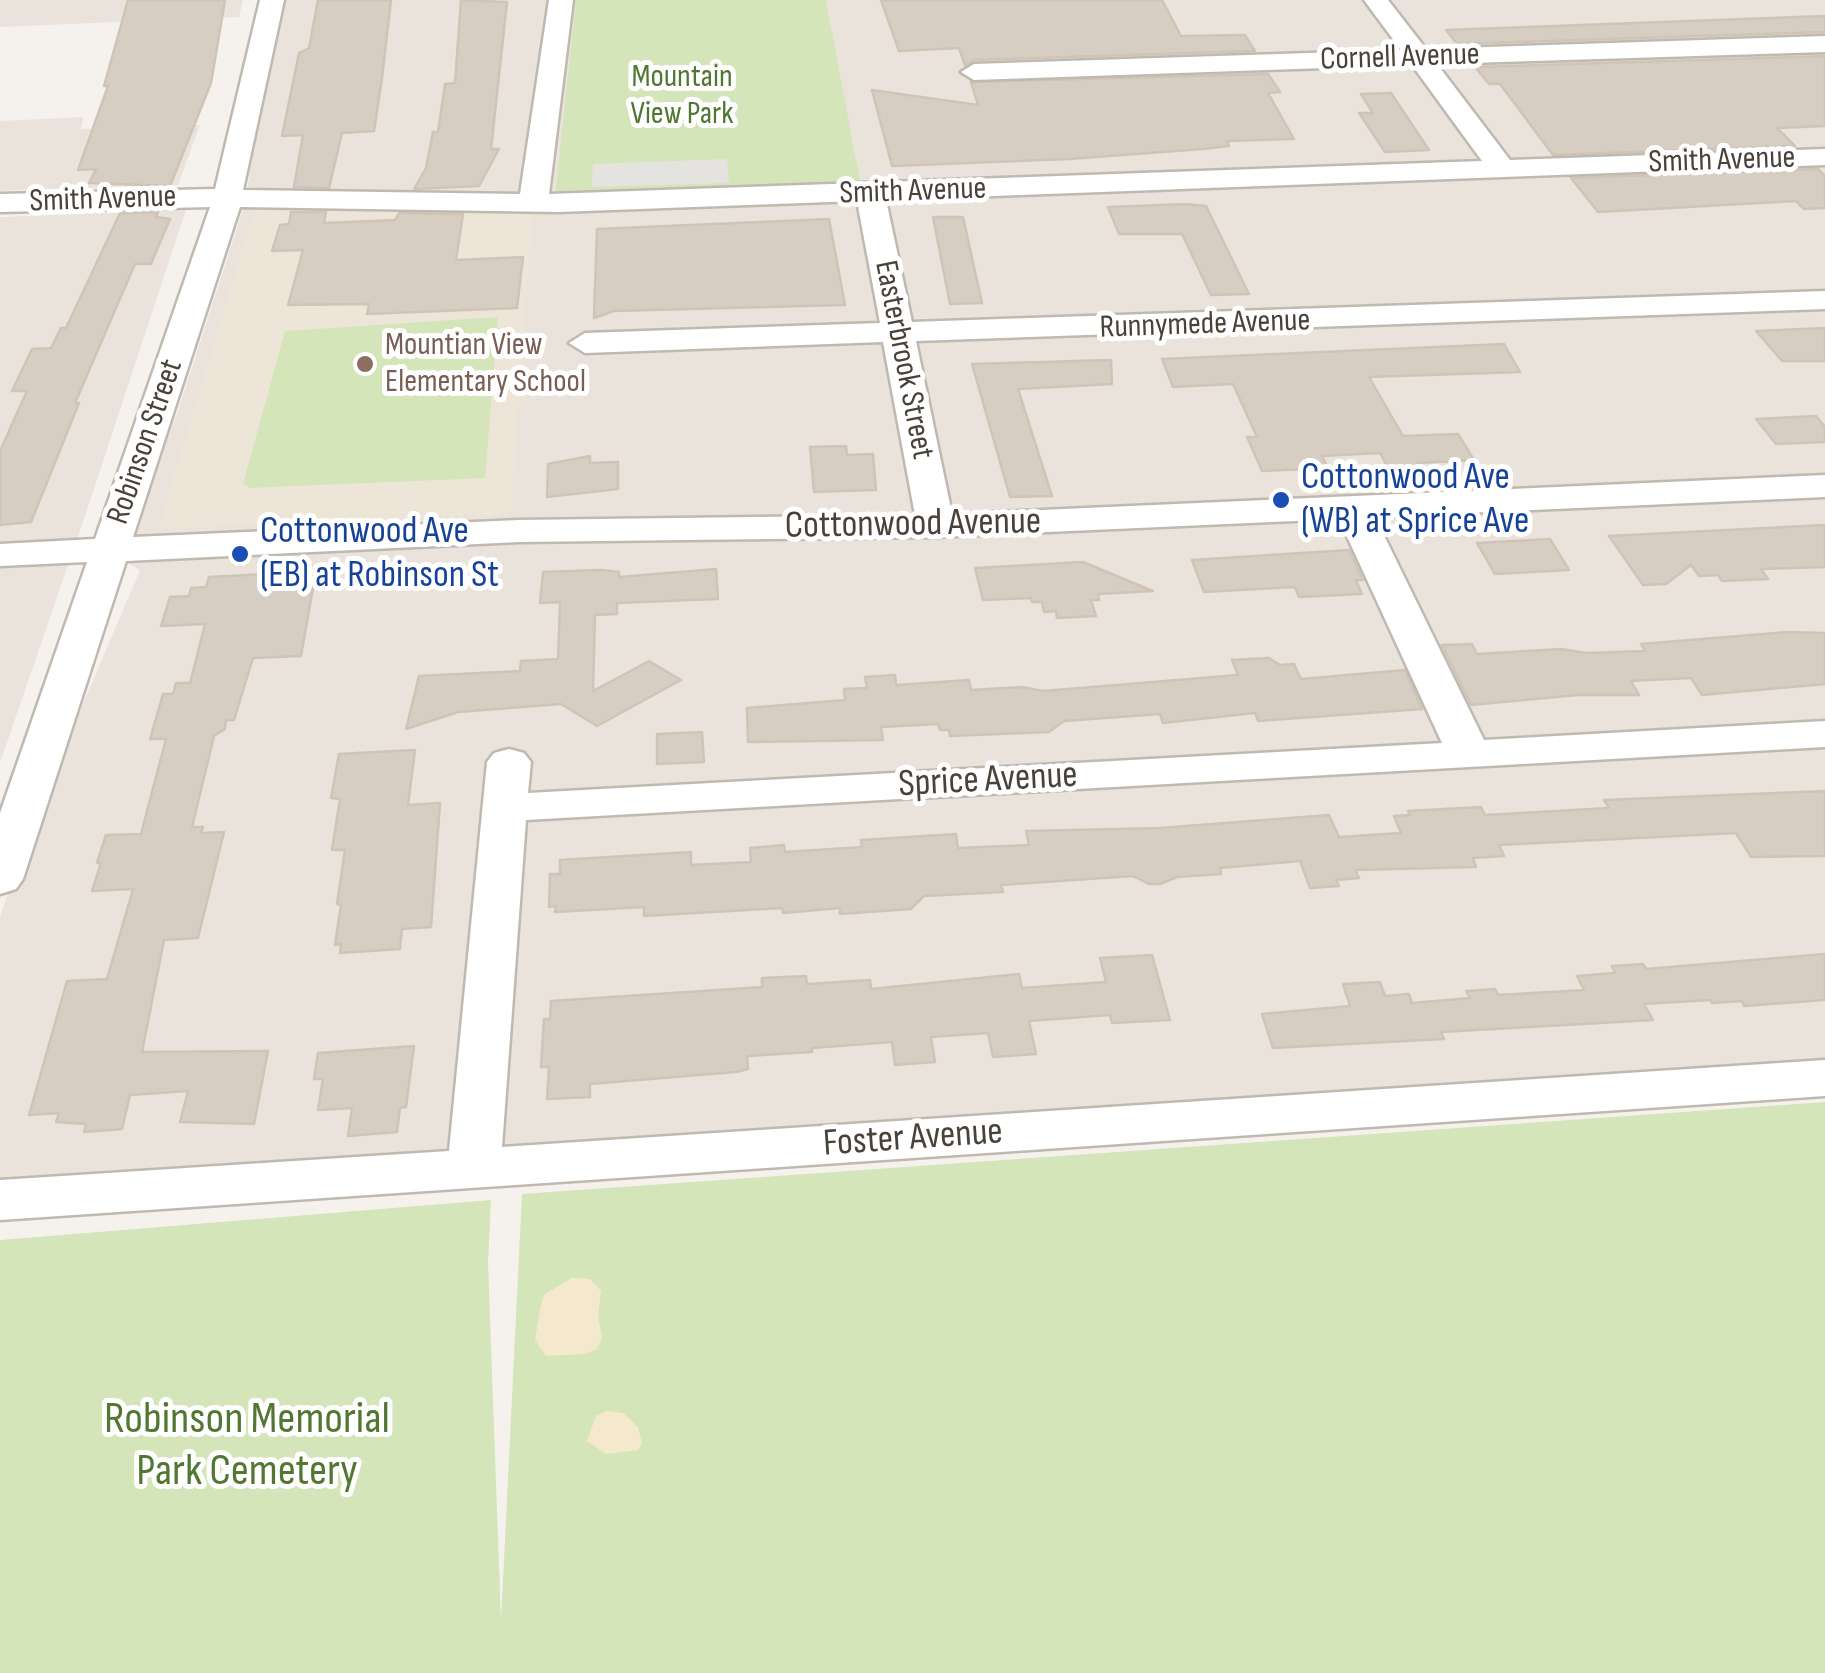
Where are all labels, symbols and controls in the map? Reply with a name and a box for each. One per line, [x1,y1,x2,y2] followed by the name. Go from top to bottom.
[1320,36,1480,80] street label: Cornell Avenue
[631,59,733,134] park label: Mountain View Park
[1648,139,1796,183] street label: Smith Avenue
[839,170,987,214] street label: Smith Avenue
[29,178,177,222] street label: Smith Avenue
[865,257,941,463] street label: Easterbrook Street
[1099,302,1311,348] street label: Runnymede Avenue
[385,327,586,402] place label: Mountian View Elementary School
[354,353,376,375] marker: Mountian View Elementary School
[100,355,192,529] street label: Robinson Street
[1301,455,1529,544] place label: Cottonwood Ave (WB) at Sprice Ave
[1270,489,1292,511] marker: Cottonwood Ave (WB) at Sprice Ave
[785,500,1041,550] street label: Cottonwood Avenue
[260,509,499,598] place label: Cottonwood Ave (EB) at Robinson St
[229,543,251,565] marker: Cottonwood Ave (EB) at Robinson St
[897,754,1079,808] street label: Sprice Avenue
[822,1110,1004,1168] street label: Foster Avenue
[104,1394,390,1500] park label: Robinson Memorial Park Cemetery

